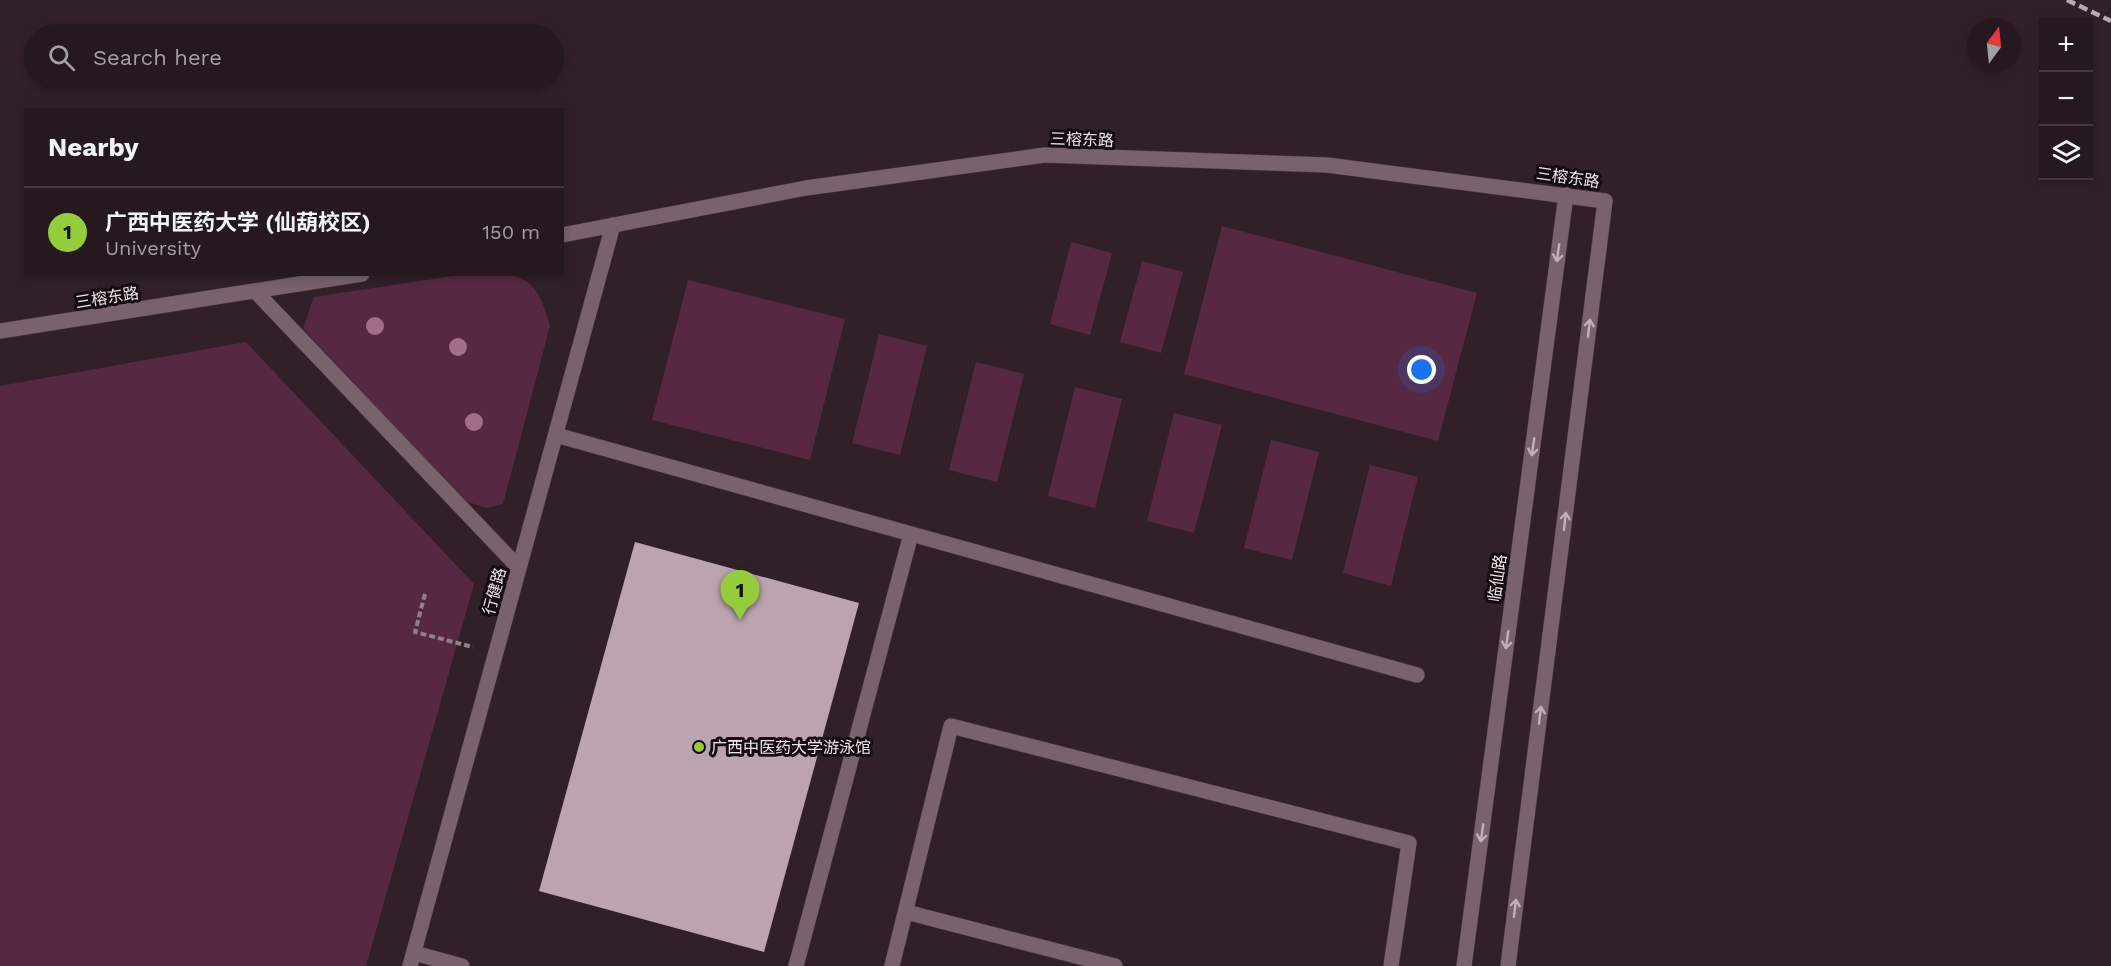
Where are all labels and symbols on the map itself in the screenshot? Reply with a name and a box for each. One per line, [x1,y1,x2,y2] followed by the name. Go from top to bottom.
[1967,18,2021,72] north arrow
[1050,129,1114,150] street label: 三榕东路
[1535,164,1601,191] street label: 三榕东路
[1553,243,1564,263] one-way arrow
[74,283,140,312] street label: 三榕东路
[1584,318,1595,338] one-way arrow
[1407,355,1436,384] your location
[1527,436,1538,456] one-way arrow
[1559,512,1570,531] one-way arrow
[1485,553,1510,603] street label: 临仙路
[479,565,510,617] street label: 行健路
[720,570,760,620] pin: 1
[1502,629,1513,649] one-way arrow
[1535,705,1546,725] one-way arrow
[711,738,871,757] place label: 广西中医药大学游泳馆
[692,740,706,754] marker: 广西中医药大学游泳馆
[1476,823,1487,843] one-way arrow
[1510,899,1521,918] one-way arrow

